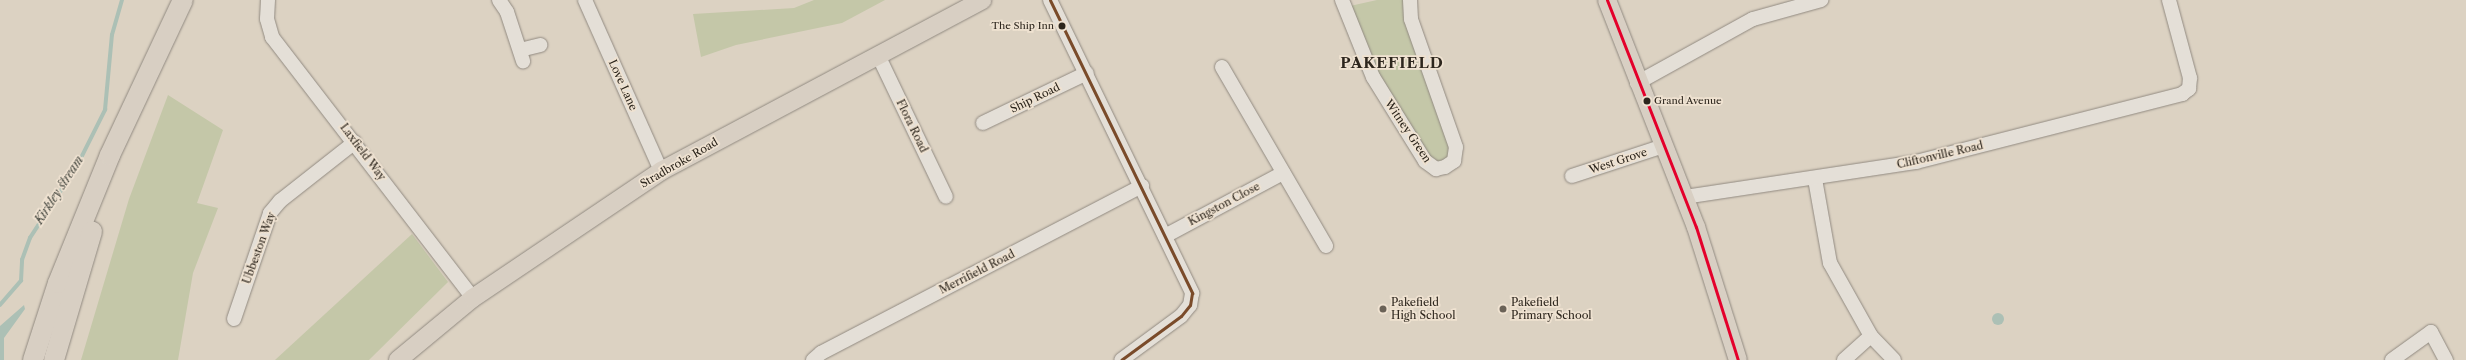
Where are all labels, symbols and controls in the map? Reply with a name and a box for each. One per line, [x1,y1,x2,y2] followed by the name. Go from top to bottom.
[992,20,1054,32] place label: The Ship Inn
[1057,21,1067,31] marker: The Ship Inn
[1340,54,1444,72] district label: PAKEFIELD
[606,57,640,113] street label: Love Lane
[1008,80,1062,116] street label: Ship Road
[1654,95,1722,107] place label: Grand Avenue
[1642,96,1652,106] marker: Grand Avenue
[893,97,931,155] street label: Flora Road
[1382,97,1434,165] street label: Witney Green
[337,121,389,183] street label: Laxfield Way
[638,135,720,191] street label: Stradbroke Road
[1896,139,1984,171] street label: Cliftonville Road
[1587,145,1649,177] street label: West Grove
[32,153,86,227] water label: Kirkley stream
[1186,180,1262,228] street label: Kingston Close
[240,210,278,286] street label: Ubbeston Way
[937,247,1017,297] street label: Merrifield Road
[1391,296,1455,322] place label: Pakefield High School
[1511,296,1592,322] place label: Pakefield Primary School
[1378,304,1388,314] marker: Pakefield High School
[1498,304,1508,314] marker: Pakefield Primary School

